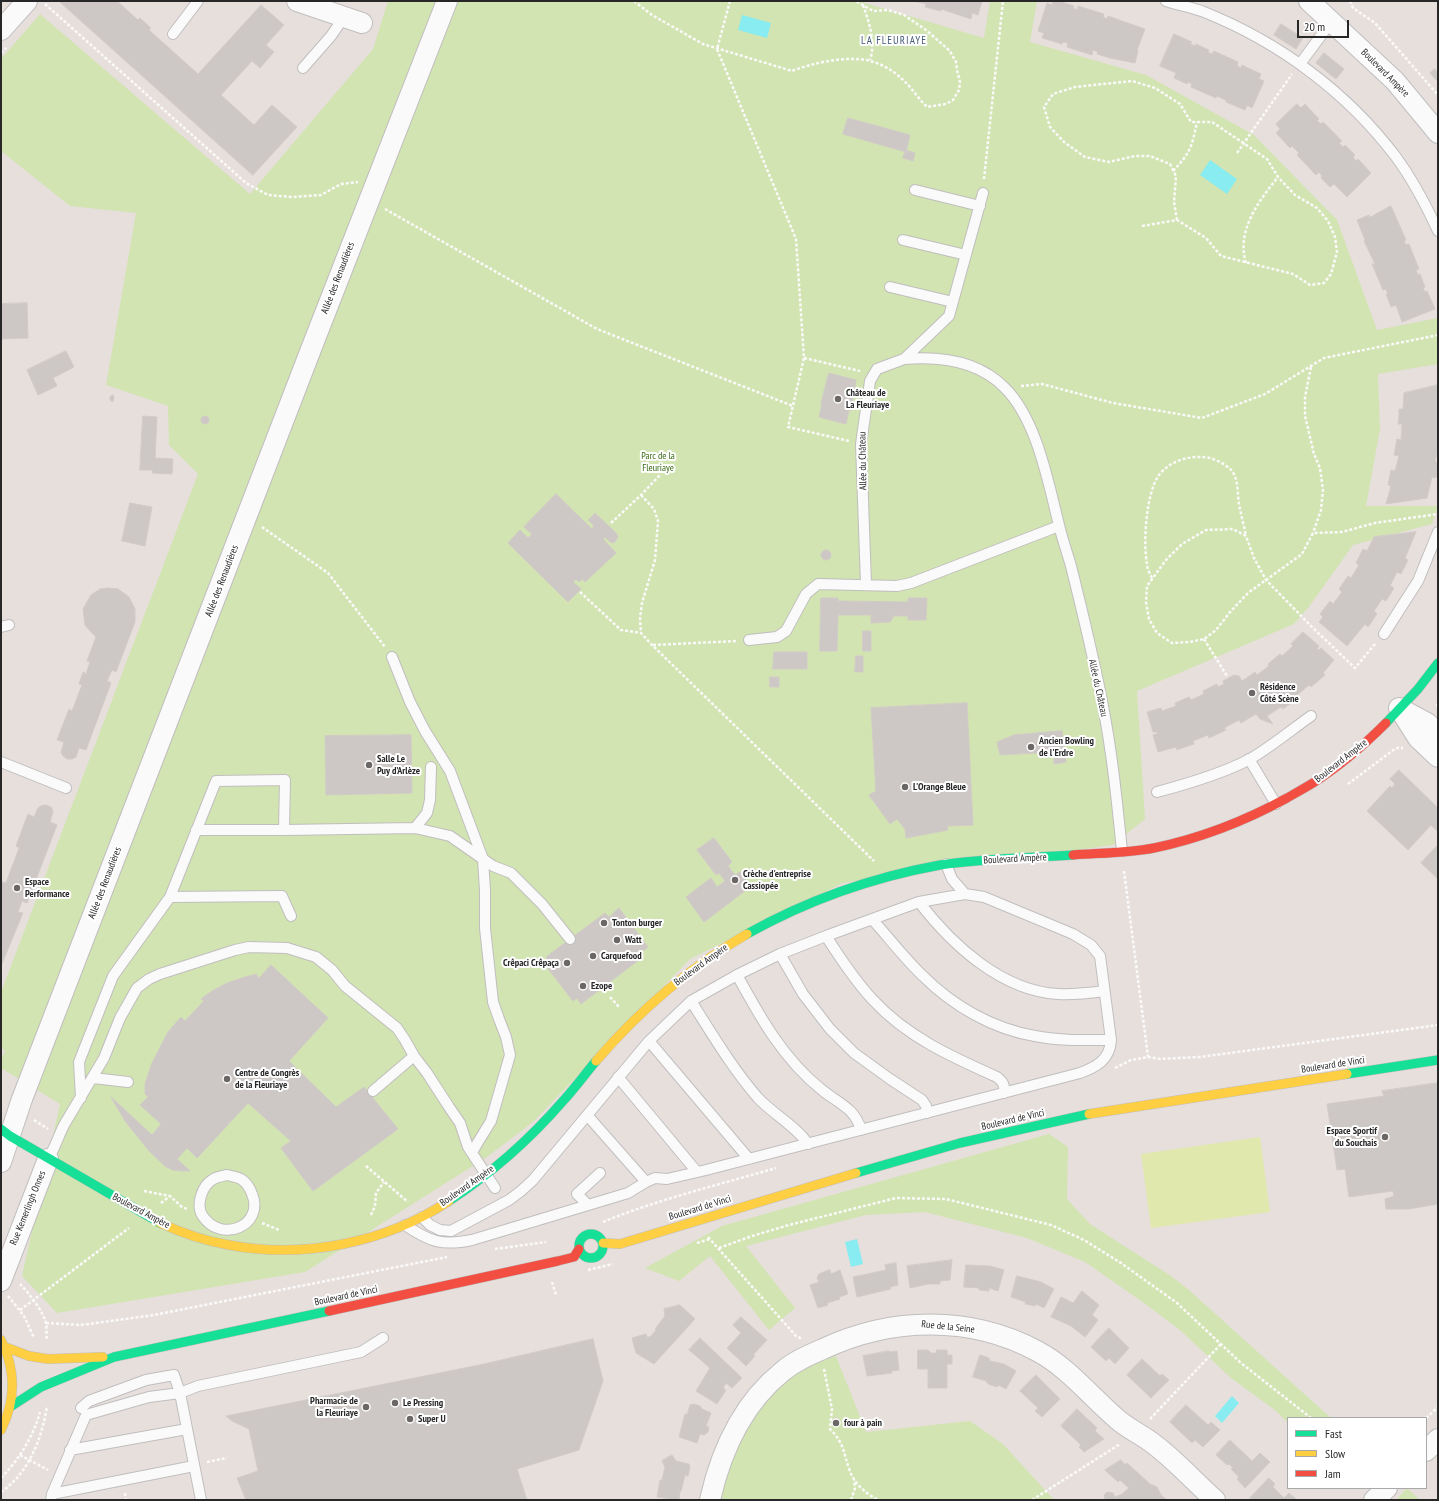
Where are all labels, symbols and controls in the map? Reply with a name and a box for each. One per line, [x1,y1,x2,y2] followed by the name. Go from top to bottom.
[1299,12,1351,38] scale bar
[1304,19,1325,34] text: 20 m
[861,34,927,48] district label: LA FLEURIAYE
[1358,46,1412,100] street label: Boulevard Ampère
[319,240,357,316] street label: Allée des Renaudières
[846,387,889,410] place label: Château de La Fleuriaye
[833,394,843,404] marker: Château de La Fleuriaye
[856,432,870,490] street label: Allée du Château
[641,450,675,474] park label: Parc de la Fleuriaye
[203,543,241,619] street label: Allée des Renaudières
[1086,658,1110,718] street label: Allée du Château
[1260,681,1299,704] place label: Résidence Côté Scène
[1247,688,1257,698] marker: Résidence Côté Scène
[1039,735,1094,758] place label: Ancien Bowling de l'Erdre
[1312,737,1370,785] street label: Boulevard Ampère
[1026,742,1036,752] marker: Ancien Bowling de l'Erdre
[377,753,420,776] place label: Salle Le Puy d’Arlèze
[364,760,374,770] marker: Salle Le Puy d’Arlèze
[913,781,966,793] place label: L'Orange Bleue
[900,782,910,792] marker: L'Orange Bleue
[86,845,124,921] street label: Allée des Renaudières
[983,851,1047,867] street label: Boulevard Ampère
[743,868,811,892] place label: Crèche d'entreprise Cassiopée
[730,875,740,885] marker: Crèche d'entreprise Cassiopée
[25,876,70,900] place label: Espace Performance
[12,883,22,893] marker: Espace Performance
[612,917,662,929] place label: Tonton burger
[599,918,609,928] marker: Tonton burger
[625,934,642,946] place label: Watt
[612,935,622,945] marker: Watt
[672,942,730,988] street label: Boulevard Ampère
[601,950,642,962] place label: Carquefood
[588,951,598,961] marker: Carquefood
[503,957,559,969] place label: Crêpaci Crêpaça
[562,958,572,968] marker: Crêpaci Crêpaça
[591,980,612,992] place label: Ezope
[578,981,588,991] marker: Ezope
[1300,1054,1366,1076] street label: Boulevard de Vinci
[235,1067,299,1090] place label: Centre de Congrès de la Fleuriaye
[222,1074,232,1084] marker: Centre de Congrès de la Fleuriaye
[980,1107,1046,1133] street label: Boulevard de Vinci
[1327,1125,1377,1148] place label: Espace Sportif du Souchais
[1380,1132,1390,1142] marker: Espace Sportif du Souchais
[438,1163,496,1209] street label: Boulevard Ampère
[8,1169,48,1247] street label: Rue Kemerlingh Onnes
[110,1191,172,1231] street label: Boulevard Ampère
[668,1193,732,1223] street label: Boulevard de Vinci
[313,1283,379,1309] street label: Boulevard de Vinci
[921,1318,975,1336] street label: Rue de la Seine
[310,1395,358,1418] place label: Pharmacie de la Fleuriaye
[403,1397,443,1409] place label: Le Pressing
[390,1398,400,1408] marker: Le Pressing
[361,1402,371,1412] marker: Pharmacie de la Fleuriaye
[418,1413,446,1425] place label: Super U
[405,1414,415,1424] marker: Super U
[844,1417,882,1429] place label: four à pain
[1287,1417,1427,1489] legend
[831,1418,841,1428] marker: four à pain
[1325,1426,1342,1441] text: Fast
[1325,1446,1345,1461] text: Slow
[1325,1466,1341,1481] text: Jam

